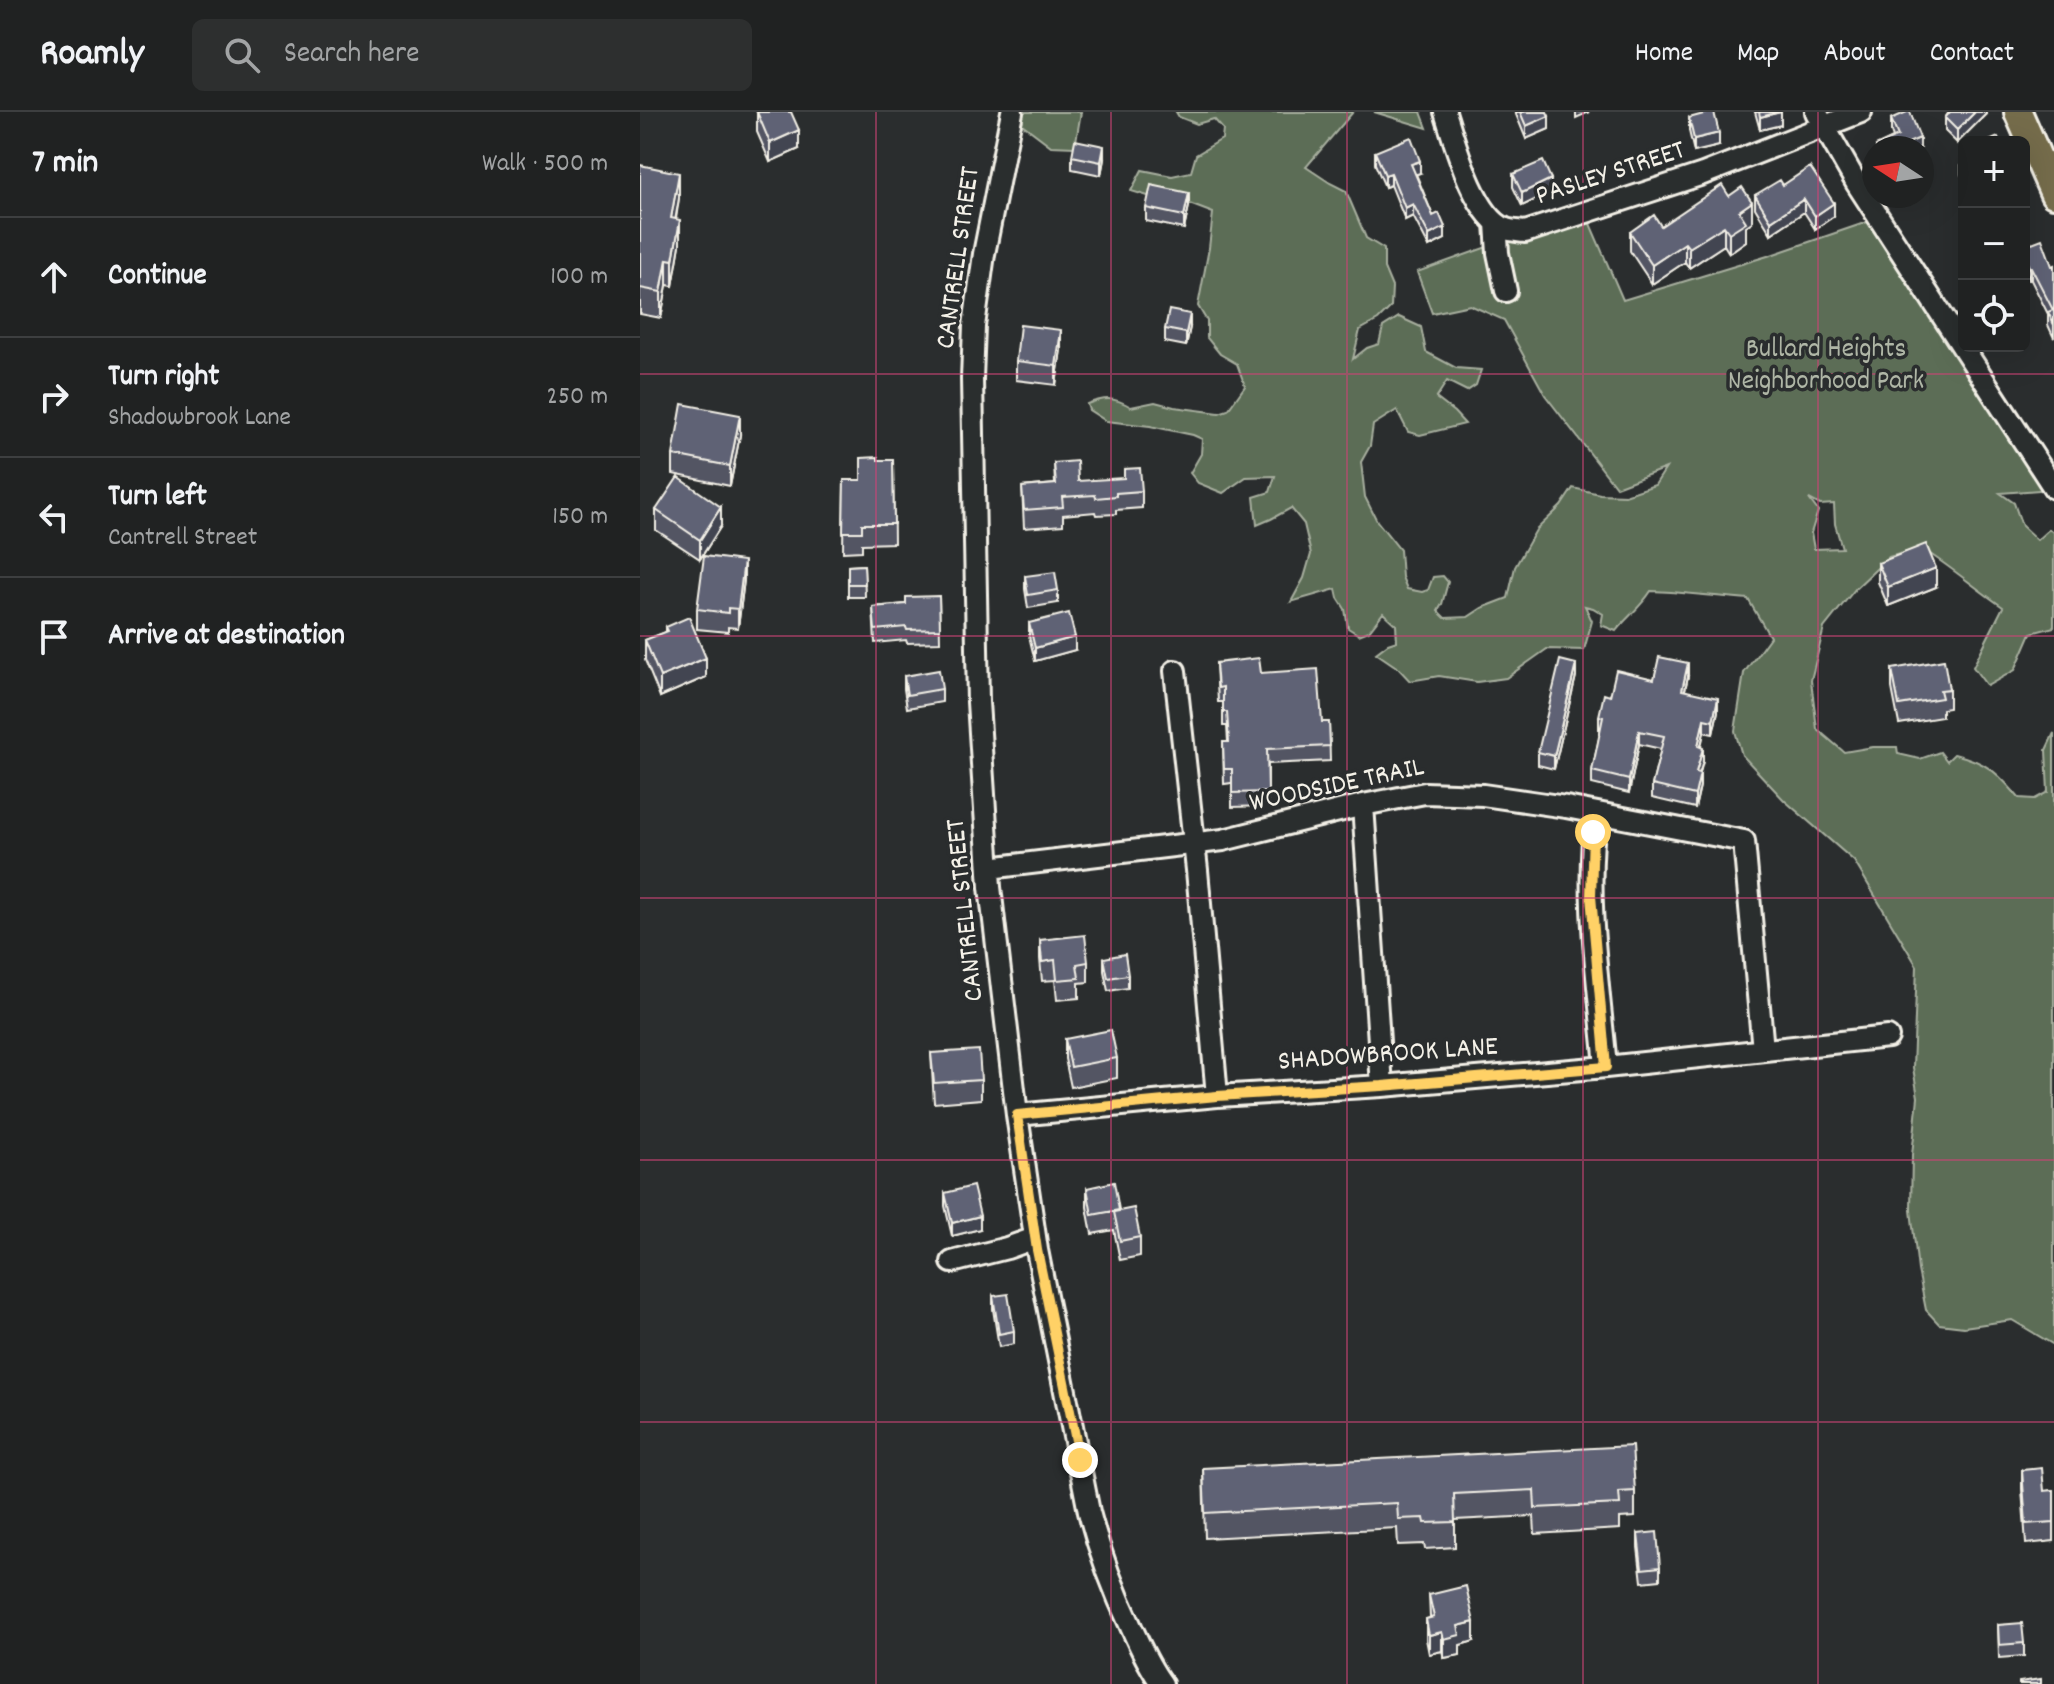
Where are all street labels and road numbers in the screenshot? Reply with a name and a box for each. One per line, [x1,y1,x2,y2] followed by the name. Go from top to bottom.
[1531,132,1691,218] street label: PASLEY STREET
[927,164,993,352] street label: CANTRELL STREET
[1246,749,1428,825] street label: WOODSIDE TRAIL
[938,817,996,1003] street label: CANTRELL STREET
[1277,1028,1500,1084] street label: SHADOWBROOK LANE

